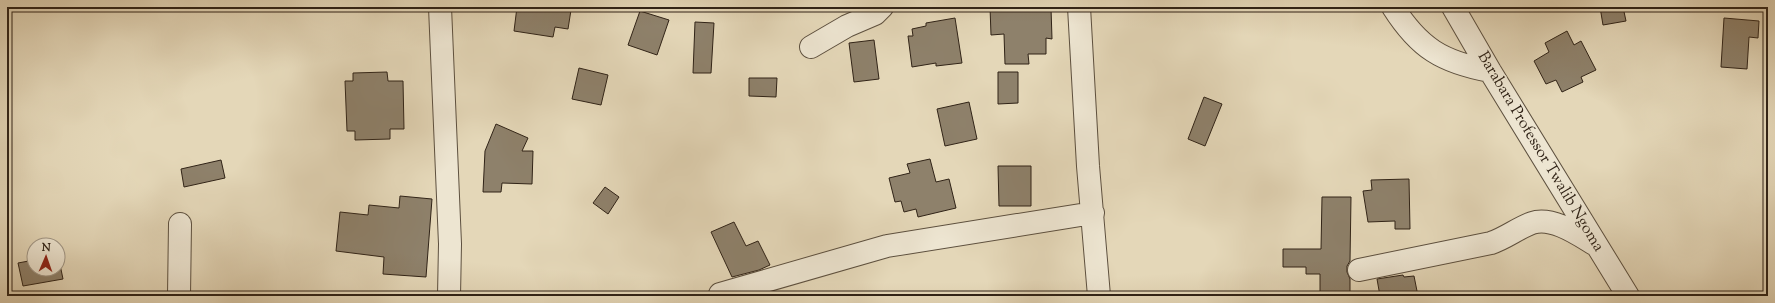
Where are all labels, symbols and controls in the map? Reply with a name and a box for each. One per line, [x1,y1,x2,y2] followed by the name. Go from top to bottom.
[1471,48,1609,257] street label: Barabara Professor Twalib Ngoma
[26,237,66,277] north arrow
[41,240,51,256] text: N

